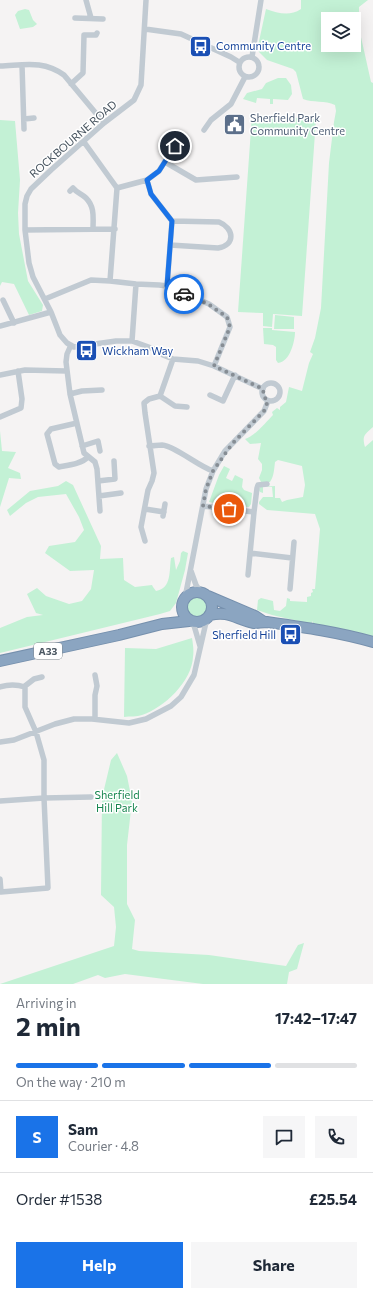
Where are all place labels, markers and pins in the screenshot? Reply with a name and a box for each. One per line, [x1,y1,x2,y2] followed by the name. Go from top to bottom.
[187,33,213,59] bus stop icon: Community Centre
[216,39,311,52] place label: Community Centre
[222,111,248,137] public building icon: Sherfield Park Community Centre
[250,111,345,137] place label: Sherfield Park Community Centre
[158,129,192,163] pin
[74,338,100,364] bus stop icon: Wickham Way
[102,344,173,357] place label: Wickham Way
[212,492,246,526] pin
[278,622,304,648] bus stop icon: Sherfield Hill
[212,628,276,641] place label: Sherfield Hill

